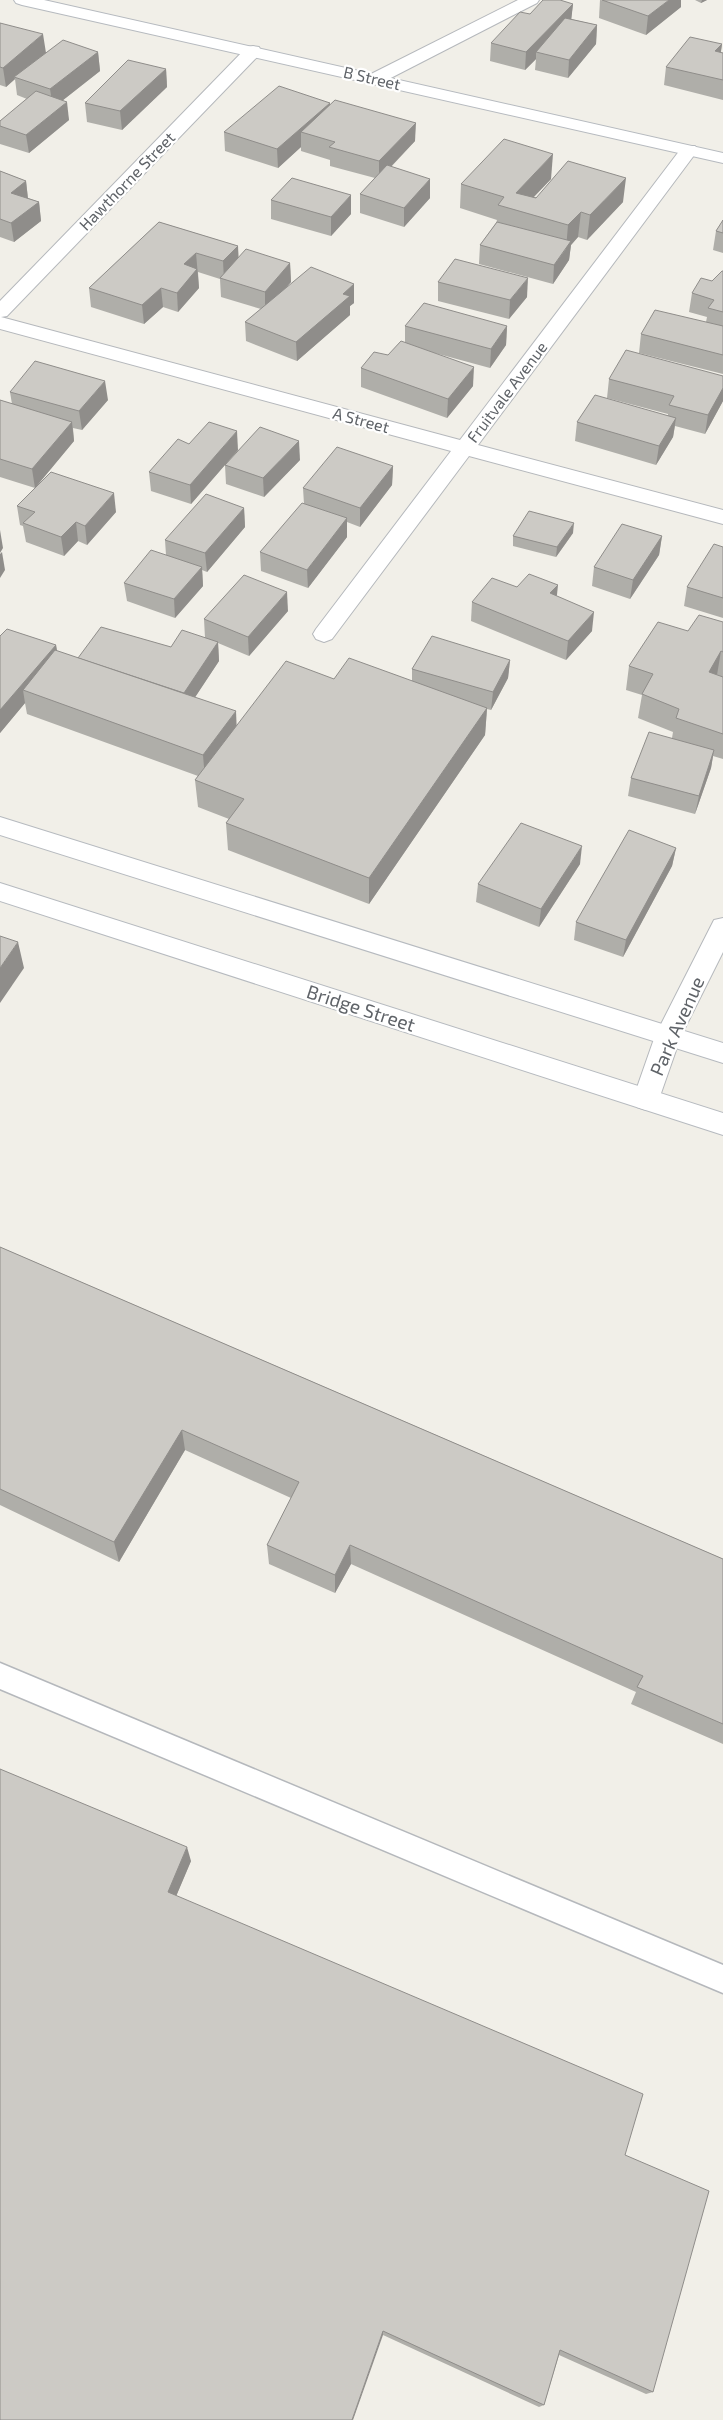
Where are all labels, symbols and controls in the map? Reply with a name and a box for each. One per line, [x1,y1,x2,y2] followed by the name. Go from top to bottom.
[342,62,402,93] street label: B Street
[75,127,178,234] street label: Hawthorne Street
[463,338,551,446] street label: Fruitvale Avenue
[331,403,391,436] street label: A Street
[644,973,709,1079] street label: Park Avenue
[304,979,418,1036] street label: Bridge Street

